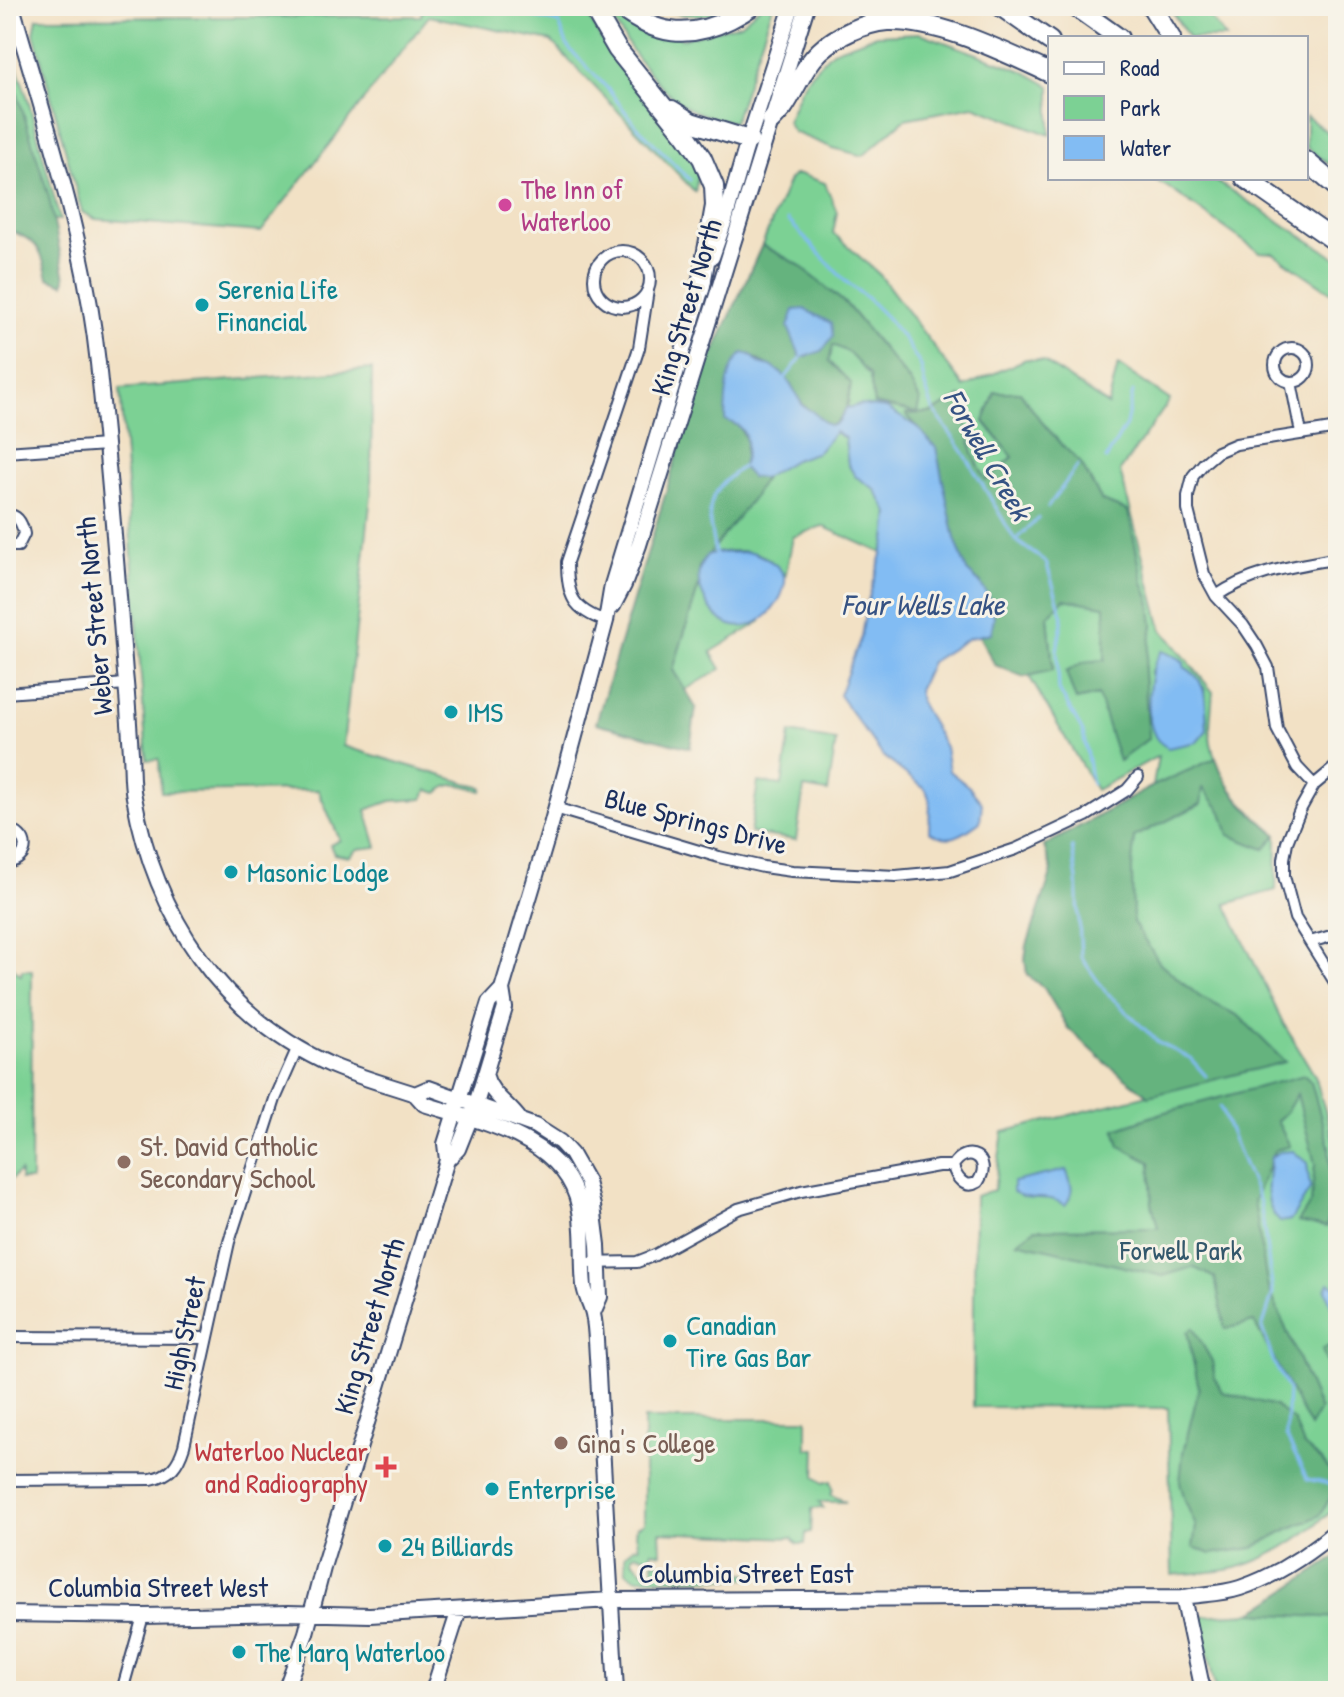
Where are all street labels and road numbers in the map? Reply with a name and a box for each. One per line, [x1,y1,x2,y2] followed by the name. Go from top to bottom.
[641,214,731,400] street label: King Street North
[66,515,122,716] street label: Weber Street North
[601,778,791,864] street label: Blue Springs Drive
[324,1233,414,1419] street label: King Street North
[153,1272,215,1393] street label: High Street
[639,1554,854,1592] street label: Columbia Street East
[48,1568,268,1606] street label: Columbia Street West

